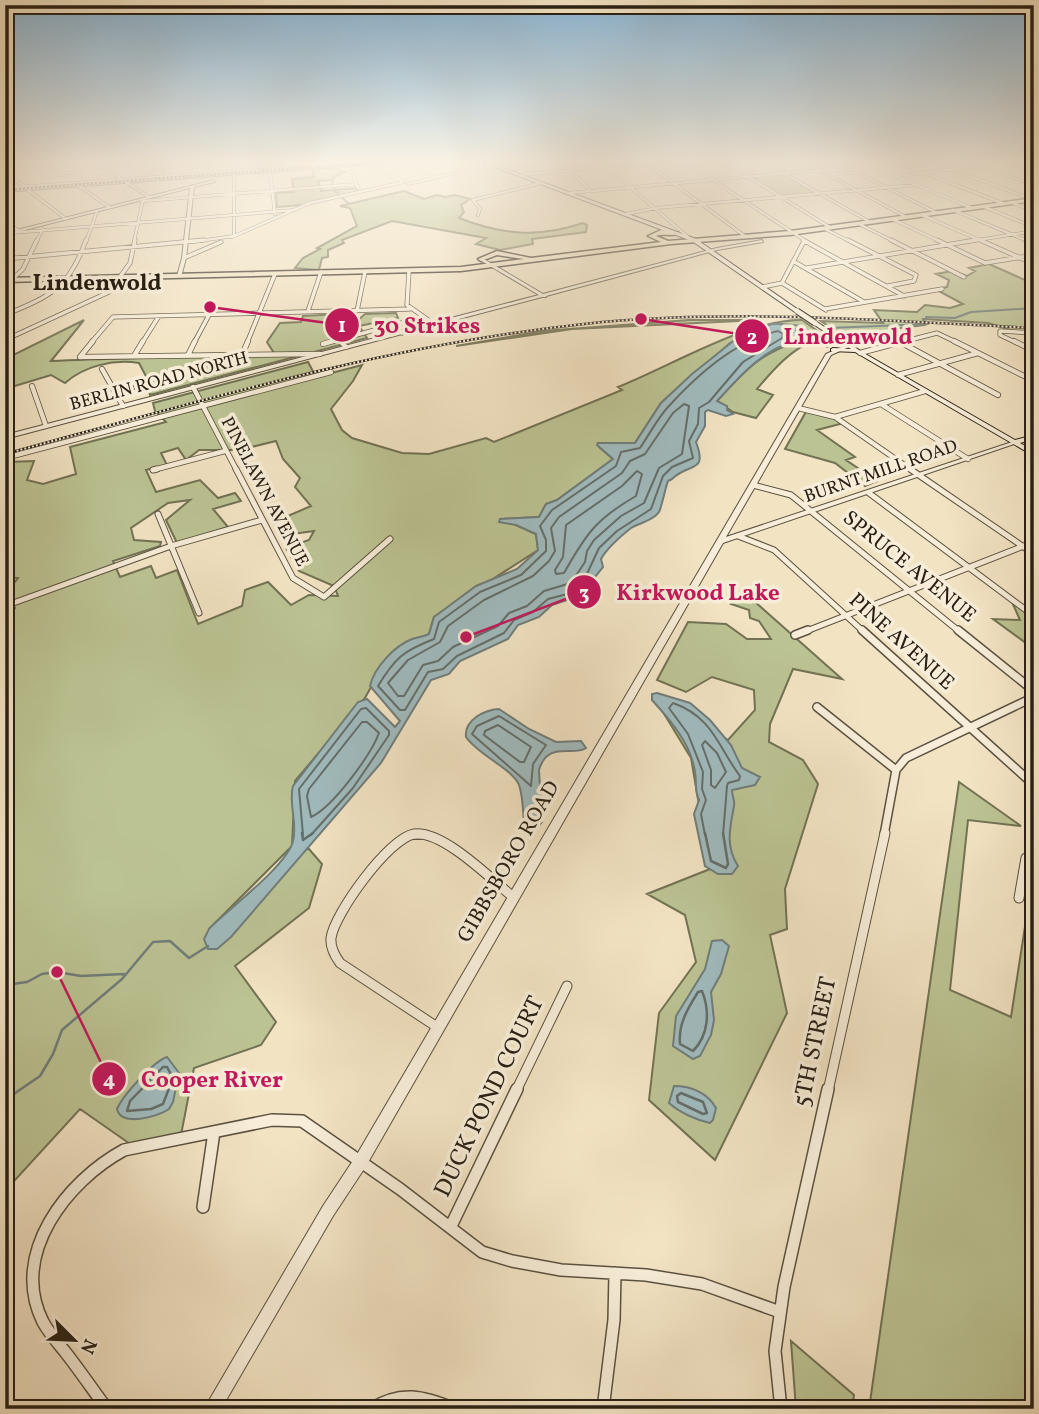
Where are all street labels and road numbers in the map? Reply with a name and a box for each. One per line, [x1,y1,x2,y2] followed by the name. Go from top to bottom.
[67,346,251,418] street label: BERLIN ROAD NORTH
[214,413,314,571] street label: PINELAWN AVENUE
[801,434,961,510] street label: BURNT MILL ROAD
[836,504,982,630] street label: SPRUCE AVENUE
[842,587,960,697] street label: PINE AVENUE
[451,776,567,948] street label: GIBBSBORO ROAD
[786,974,846,1110] street label: 5TH STREET
[427,991,553,1203] street label: DUCK POND COURT

